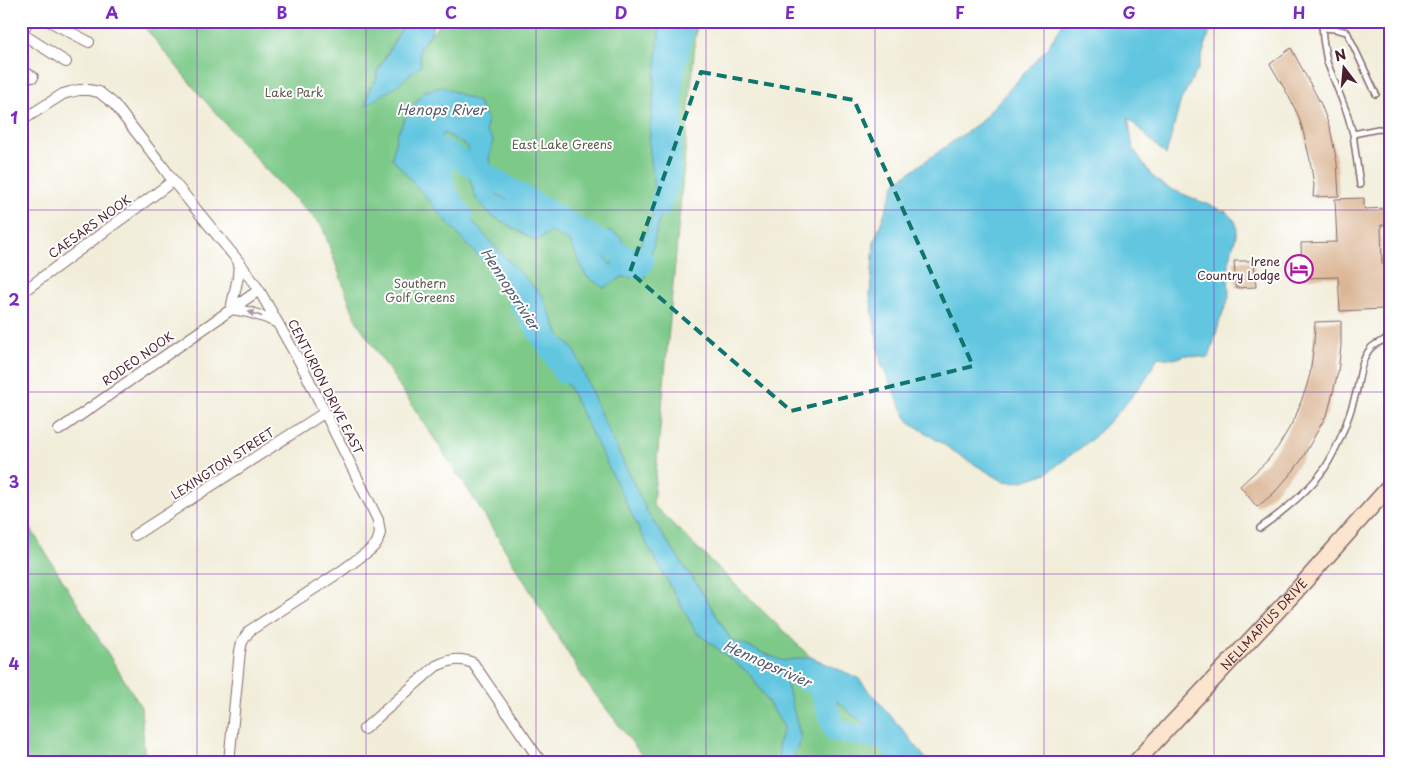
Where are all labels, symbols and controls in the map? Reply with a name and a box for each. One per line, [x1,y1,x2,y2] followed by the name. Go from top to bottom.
[106,0,119,24] text: A
[277,0,288,24] text: B
[445,0,457,24] text: C
[615,0,627,24] text: D
[785,0,795,24] text: E
[955,0,965,24] text: F
[1122,0,1136,24] text: G
[1293,0,1305,24] text: H
[1318,42,1368,92] north arrow
[1332,43,1349,67] text: N
[265,83,323,101] park label: Lake Park
[397,99,487,120] water label: Henops River
[10,105,18,129] text: 1
[512,135,613,153] park label: East Lake Greens
[44,190,134,262] street label: CAESARS NOOK
[476,244,546,335] water label: Hennopsrivier
[1197,252,1280,284] place label: Irene Country Lodge
[1284,254,1314,284] hotel icon: Irene Country Lodge
[385,274,456,306] park label: Southern Golf Greens
[8,287,20,311] text: 2
[248,310,263,317] one-way arrow
[284,316,368,458] street label: CENTURION DRIVE EAST
[98,327,177,390] street label: RODEO NOOK
[167,422,279,503] street label: LEXINGTON STREET
[9,469,19,493] text: 3
[1216,574,1311,674] street label: NELLMAPIUS DRIVE
[720,635,816,693] water label: Hennopsrivier
[9,651,20,675] text: 4

